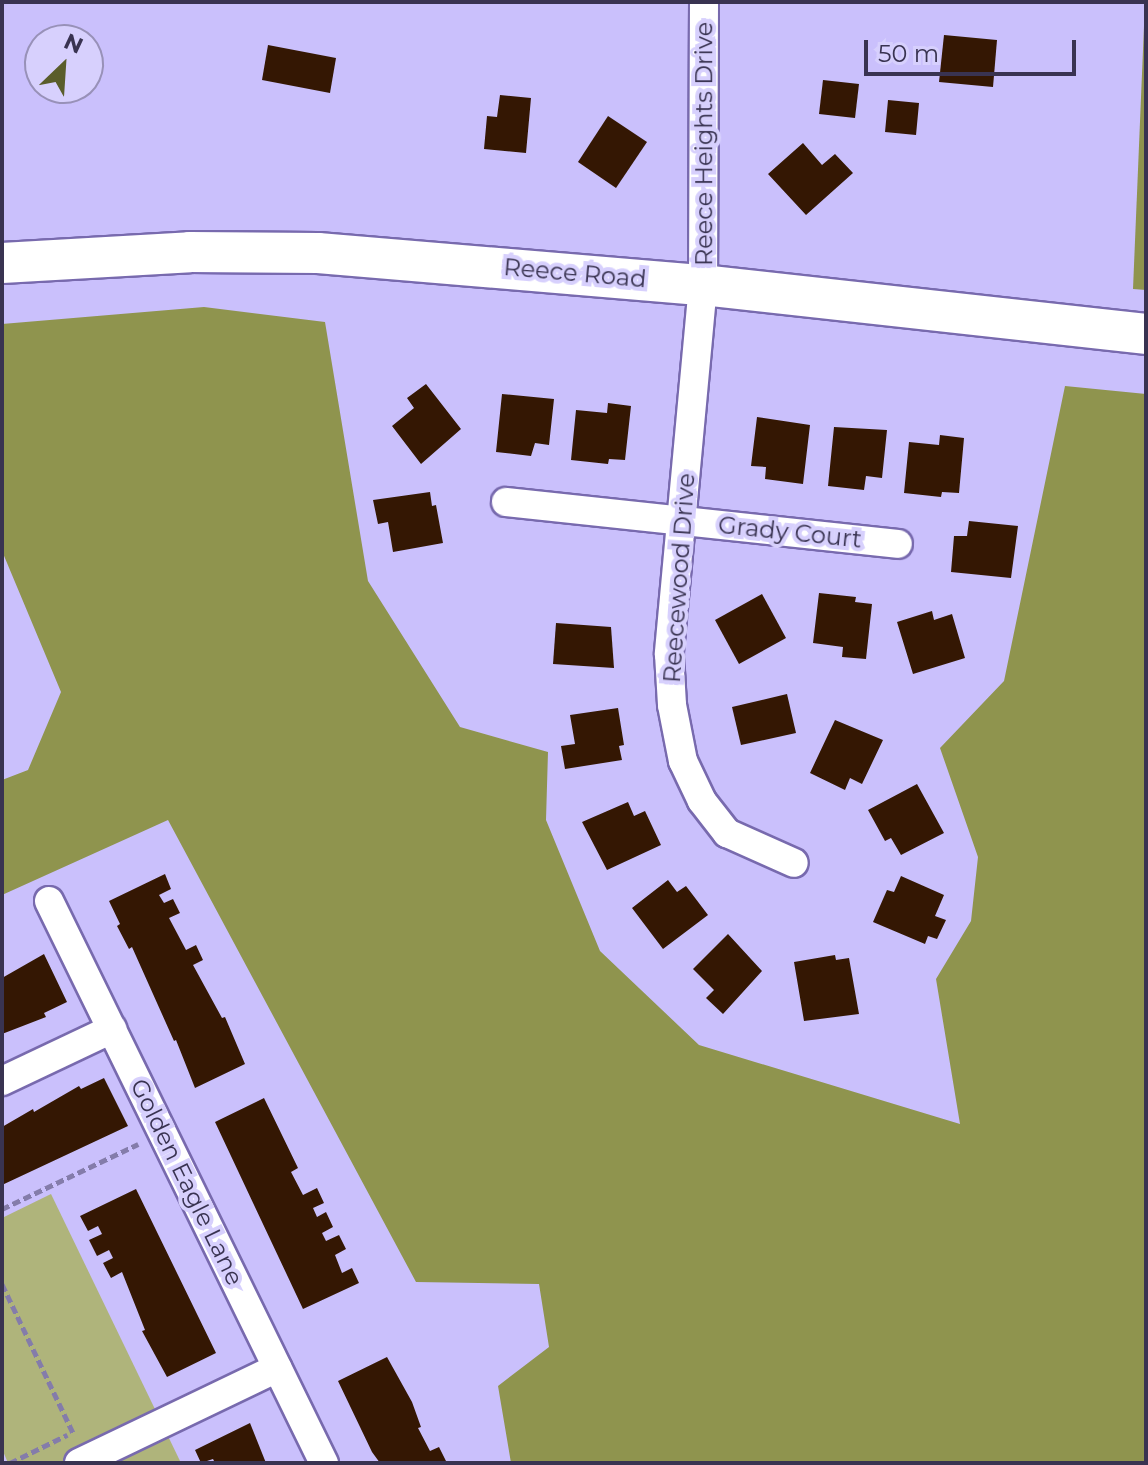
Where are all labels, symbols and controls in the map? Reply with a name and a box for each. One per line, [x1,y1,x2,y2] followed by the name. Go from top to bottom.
[690,22,718,266] street label: Reece Heights Drive
[24,24,104,104] north arrow
[868,24,1080,74] scale bar
[60,28,87,60] text: N
[878,39,939,68] text: 50 m
[502,252,648,294] street label: Reece Road
[657,472,701,684] street label: Reecewood Drive
[717,510,863,554] street label: Grady Court
[125,1074,249,1290] street label: Golden Eagle Lane

